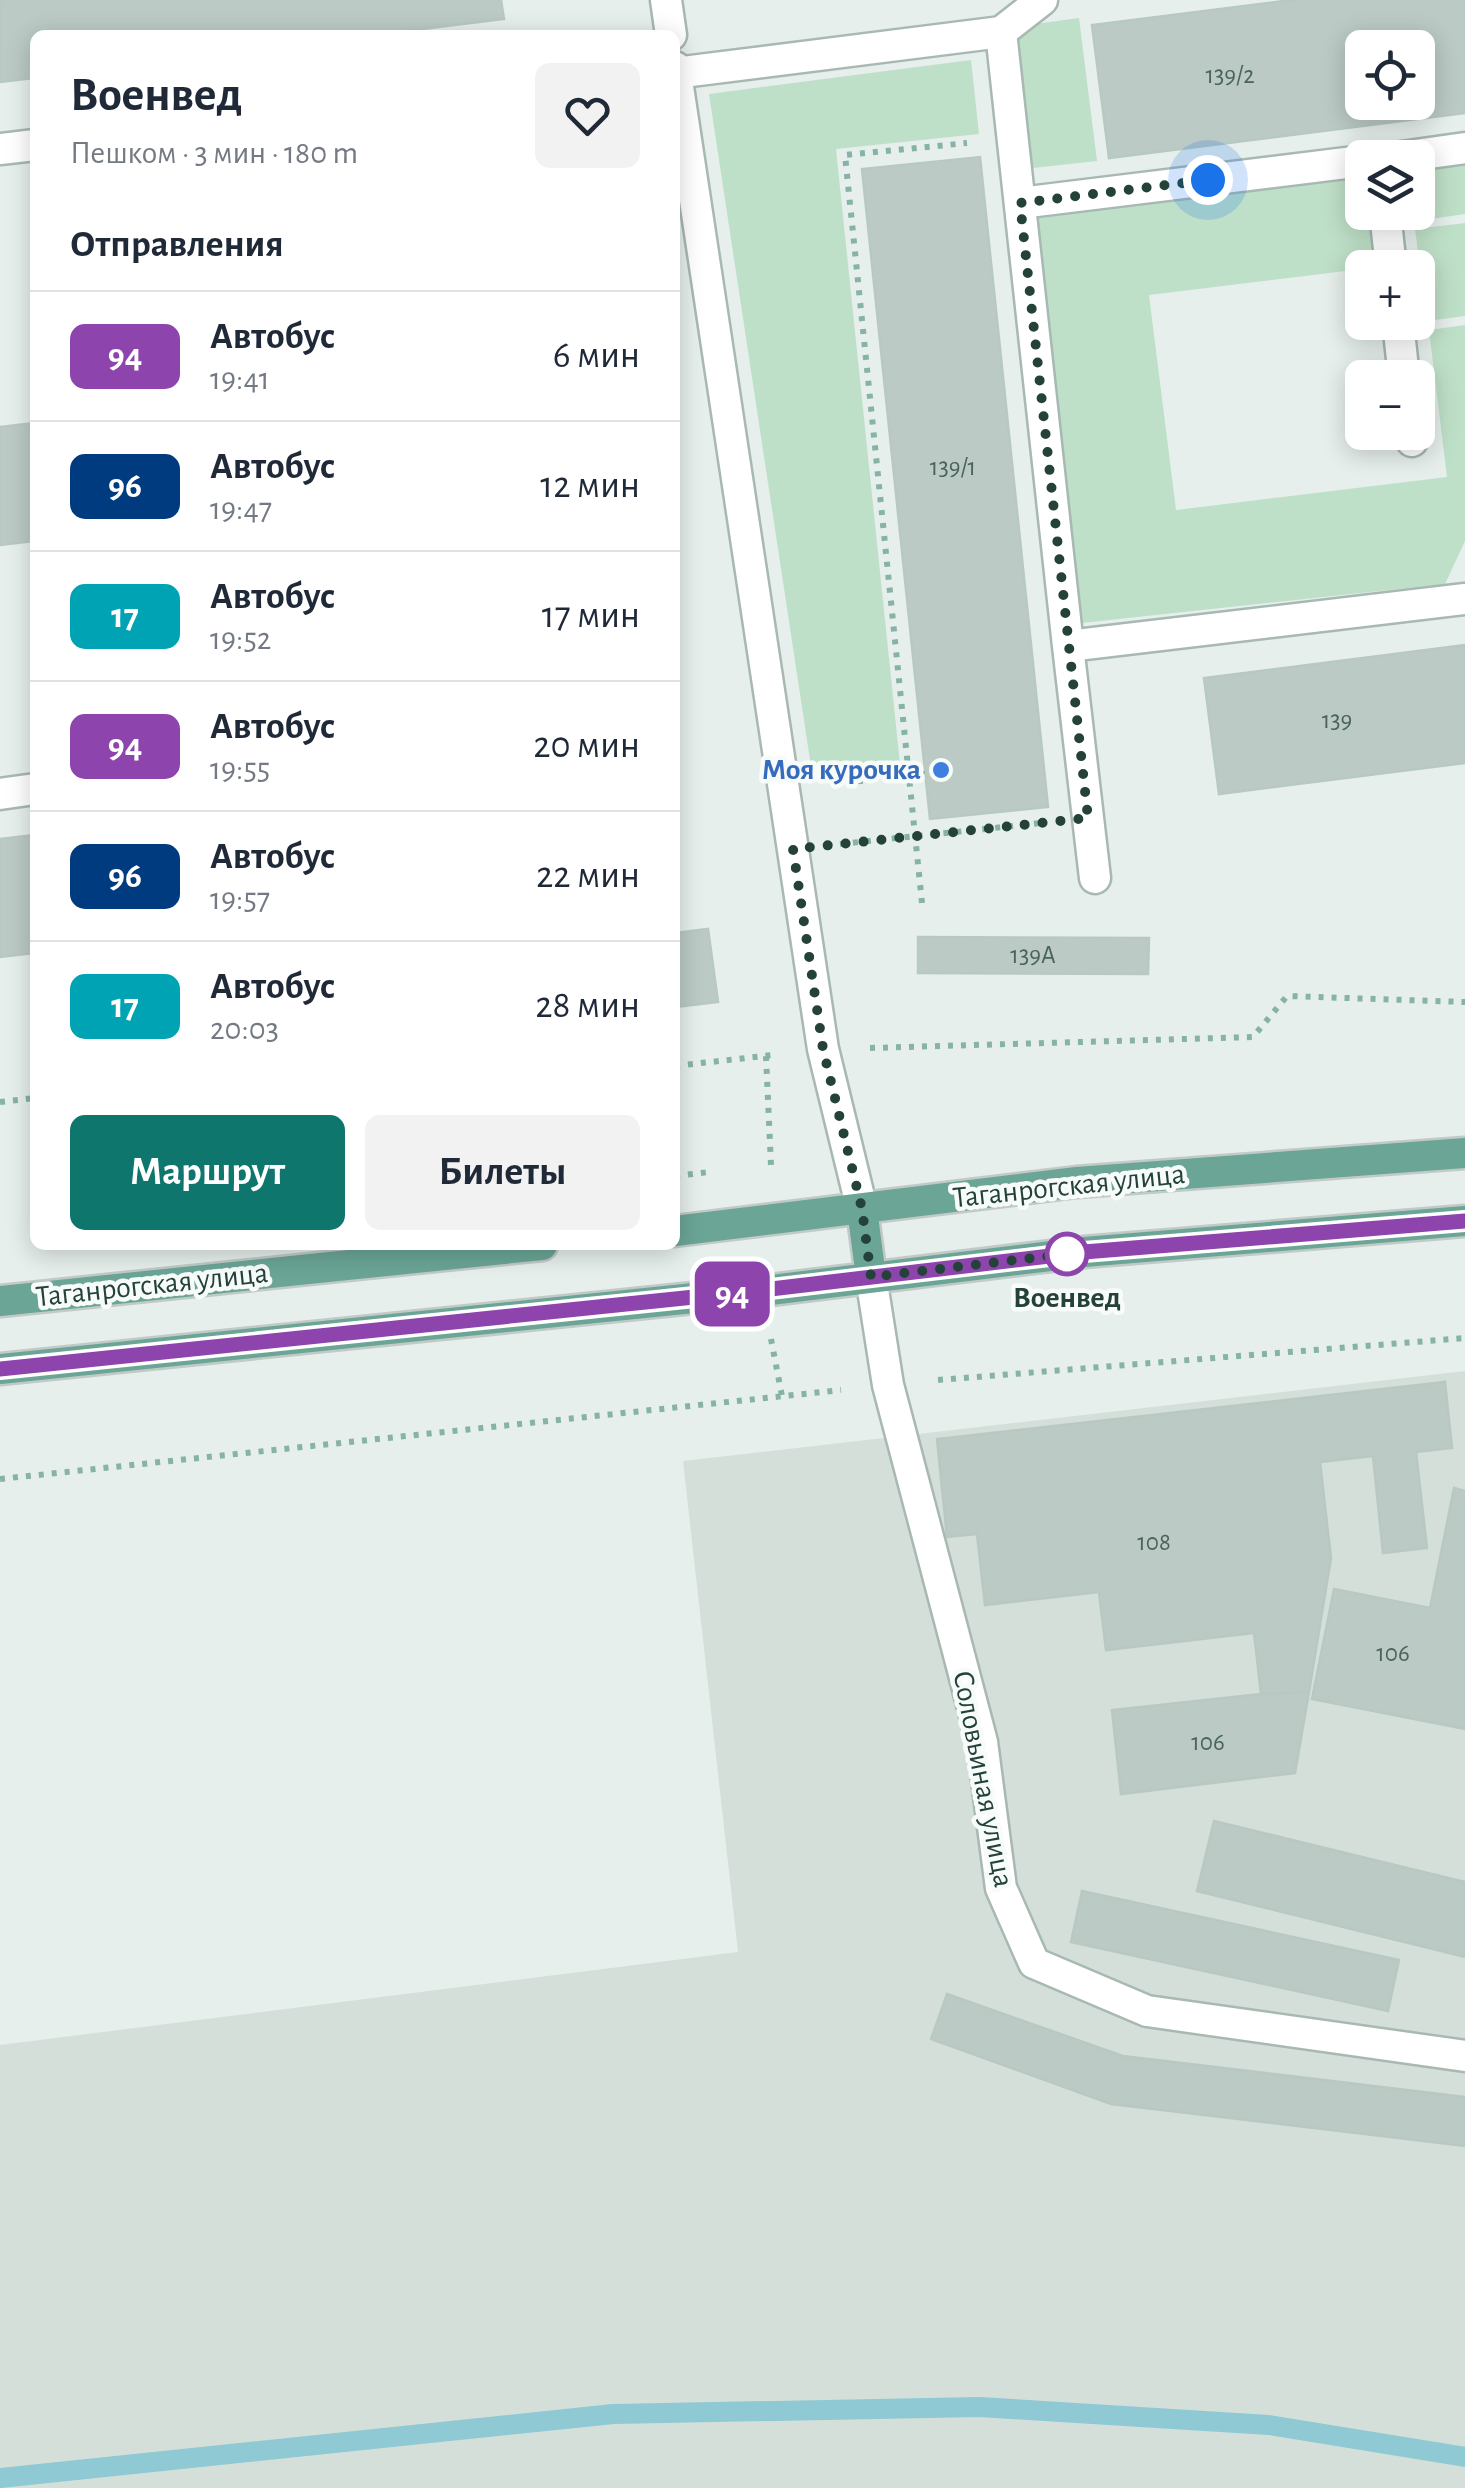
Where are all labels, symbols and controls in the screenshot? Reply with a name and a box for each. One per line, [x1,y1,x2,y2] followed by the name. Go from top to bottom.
[1345,30,1435,450] map controls
[1345,30,1435,120] button: locate
[535,63,640,168] button: heart
[1205,63,1255,88] house number: 139/2
[70,72,243,120] text: Военвед
[70,137,358,169] text: Пешком · 3 мин · 180 m
[1345,140,1435,230] button: layers
[1183,155,1233,205] your location
[70,226,284,264] text: Отправления
[1345,250,1435,340] button: +
[210,318,335,356] text: Автобус
[553,337,640,375] text: 6 мин
[108,339,142,374] text: 94
[1345,360,1435,450] button: −
[210,363,270,395] text: 19:41
[210,448,335,486] text: Автобус
[930,455,976,480] house number: 139/1
[540,467,640,505] text: 12 мин
[108,469,142,504] text: 96
[210,493,272,525] text: 19:47
[210,578,335,616] text: Автобус
[542,597,640,635] text: 17 мин
[111,599,139,634] text: 17
[210,623,271,655] text: 19:52
[210,708,335,746] text: Автобус
[1322,708,1352,733] house number: 139
[533,727,640,765] text: 20 мин
[108,729,142,764] text: 94
[210,753,270,785] text: 19:55
[762,755,921,785] place label: Моя курочка
[930,759,952,781] marker: Моя курочка
[210,838,335,876] text: Автобус
[536,857,640,895] text: 22 мин
[108,859,142,894] text: 96
[210,883,270,915] text: 19:57
[1010,943,1056,968] house number: 139А
[210,968,335,1006] text: Автобус
[535,987,640,1025] text: 28 мин
[111,989,139,1024] text: 17
[210,1013,279,1045] text: 20:03
[70,1115,345,1230] button: Маршрут
[365,1115,640,1230] button: Билеты
[951,1159,1187,1213] street label: Таганрогская улица
[1046,1233,1088,1275] marker: Военвед
[34,1258,270,1312] street label: Таганрогская улица
[687,1262,777,1326] line badge: 94
[715,1277,749,1312] text: 94
[1013,1283,1121,1313] place label: Военвед
[1137,1530,1171,1555] house number: 108
[1376,1641,1410,1666] house number: 106
[947,1668,1019,1890] street label: Соловьиная улица
[1191,1730,1225,1755] house number: 106

